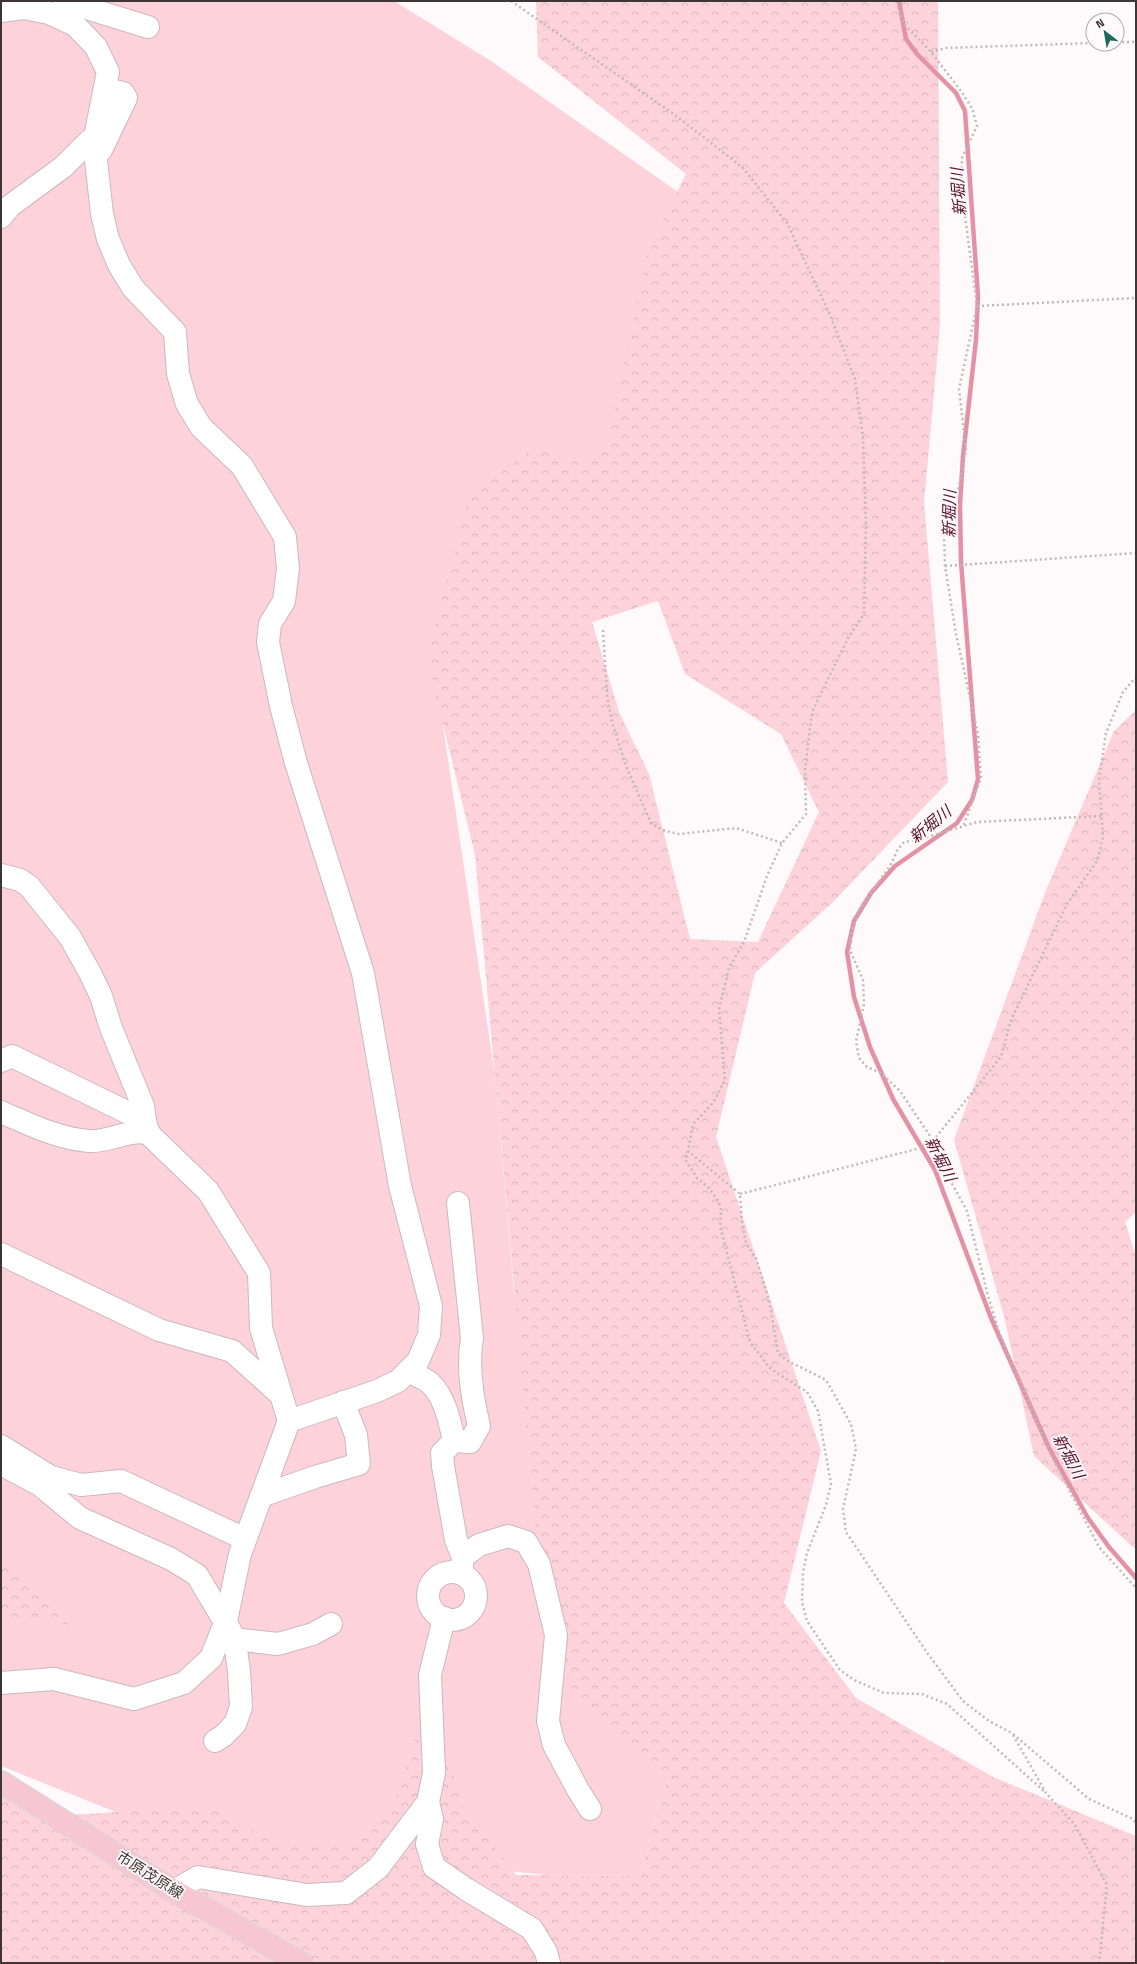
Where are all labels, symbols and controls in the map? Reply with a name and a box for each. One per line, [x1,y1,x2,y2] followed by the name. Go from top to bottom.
[1085,12,1125,52] north arrow
[1092,15,1107,32] text: N
[944,165,972,217] water label: 新堀川
[937,488,961,538] water label: 新堀川
[904,798,958,848] water label: 新堀川
[919,1132,963,1188] water label: 新堀川
[1047,1429,1092,1485] water label: 新堀川
[112,1845,188,1904] street label: 市原茂原線

